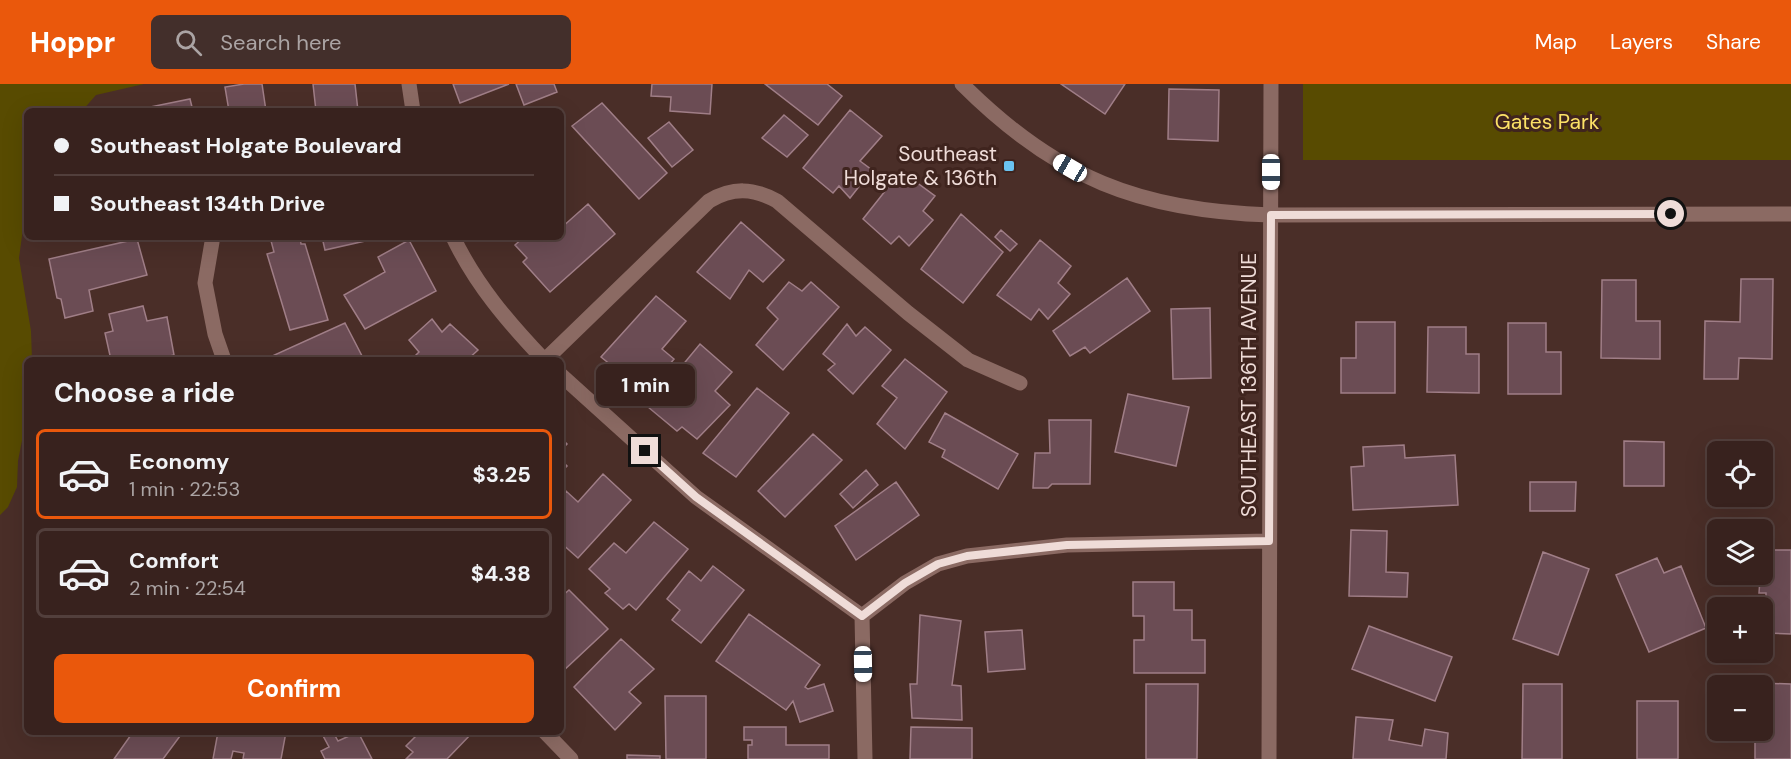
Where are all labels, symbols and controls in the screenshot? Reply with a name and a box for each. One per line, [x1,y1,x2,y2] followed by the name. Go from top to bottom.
[151,15,571,69] search box
[30,24,115,61] text: Hoppr
[172,26,205,59] icon: search
[220,28,342,57] text: Search here
[1535,28,1577,56] text: Map
[1610,28,1673,56] text: Layers
[1706,28,1761,56] text: Share
[1495,108,1600,136] park label: Gates Park
[90,131,402,160] text: Southeast Holgate Boulevard
[844,140,997,192] place label: Southeast Holgate & 136th
[1050,151,1090,185] car
[1262,154,1280,190] car
[1002,159,1016,173] marker: Southeast Holgate & 136th
[90,189,325,218] text: Southeast 134th Drive
[1657,200,1684,227] route start
[1235,253,1263,517] street label: SOUTHEAST 136TH AVENUE
[596,364,694,406] callout: 1 min
[621,372,670,398] text: 1 min
[54,375,235,410] text: Choose a ride
[631,437,658,464] route end
[1707,441,1773,741] map controls
[1707,441,1773,507] button: locate
[57,447,111,501] icon: car
[129,447,229,476] text: Economy
[473,460,531,489] text: $3.25
[129,476,240,502] text: 1 min · 22:53
[1707,519,1773,585] button: layers
[57,546,111,600] icon: car
[129,546,219,575] text: Comfort
[471,559,531,588] text: $4.38
[129,575,246,601] text: 2 min · 22:54
[1707,597,1773,663] button: +
[854,646,872,682] car
[54,654,534,723] button: Confirm
[1707,675,1773,741] button: −

